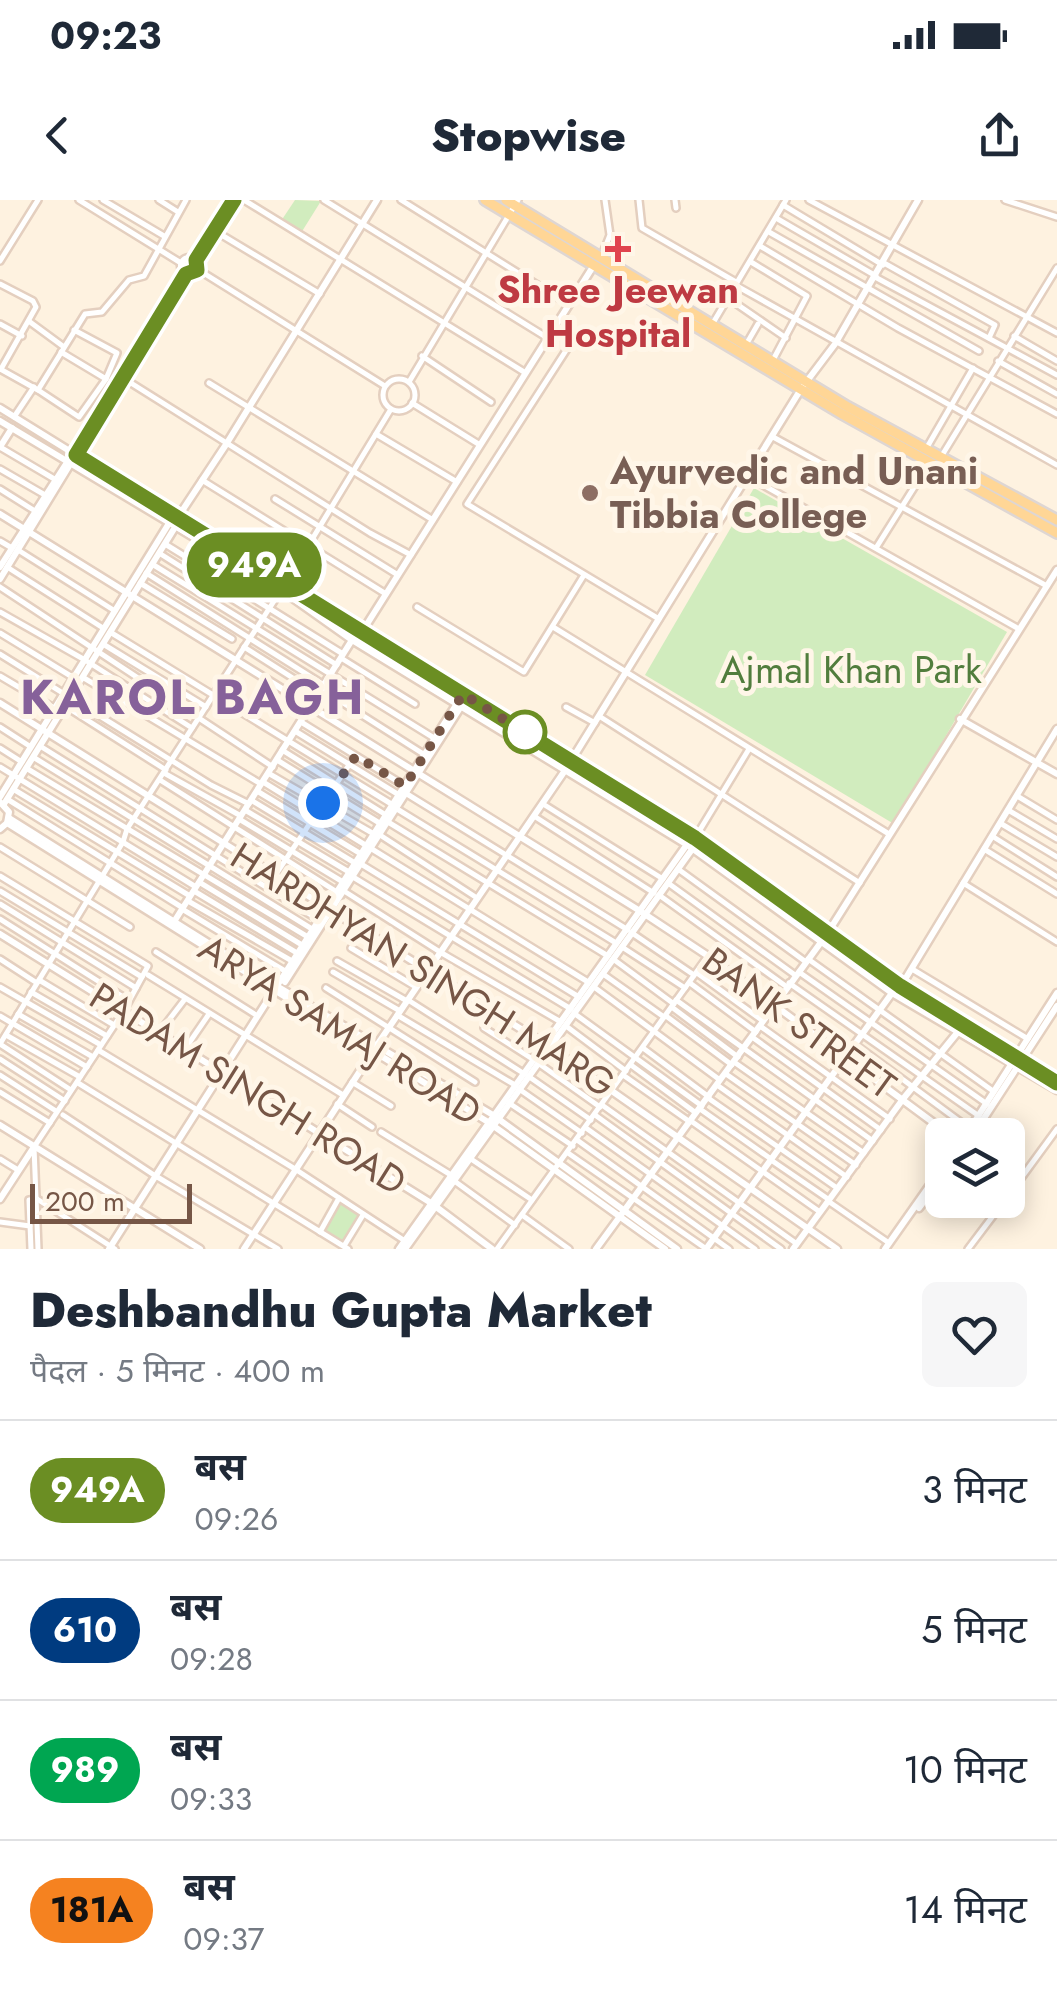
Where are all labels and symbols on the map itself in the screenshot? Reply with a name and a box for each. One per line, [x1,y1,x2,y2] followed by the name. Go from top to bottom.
[605,236,631,262] marker: Shree Jeewan Hospital
[497,262,739,361] place label: Shree Jeewan Hospital
[609,443,978,542] place label: Ayurvedic and Unani Tibbia College
[579,482,601,504] marker: Ayurvedic and Unani Tibbia College
[184,532,324,598] line badge: 949A
[720,642,982,697] park label: Ajmal Khan Park
[20,663,366,732] district label: KAROL BAGH
[504,711,546,753] unlabelled marker
[298,778,348,828] your location
[220,829,626,1111] street label: HARDHYAN SINGH MARG
[188,920,492,1139] street label: ARYA SAMAJ ROAD
[691,934,908,1112] street label: BANK STREET
[79,969,417,1208] street label: PADAM SINGH ROAD
[30,1179,192,1224] scale bar

